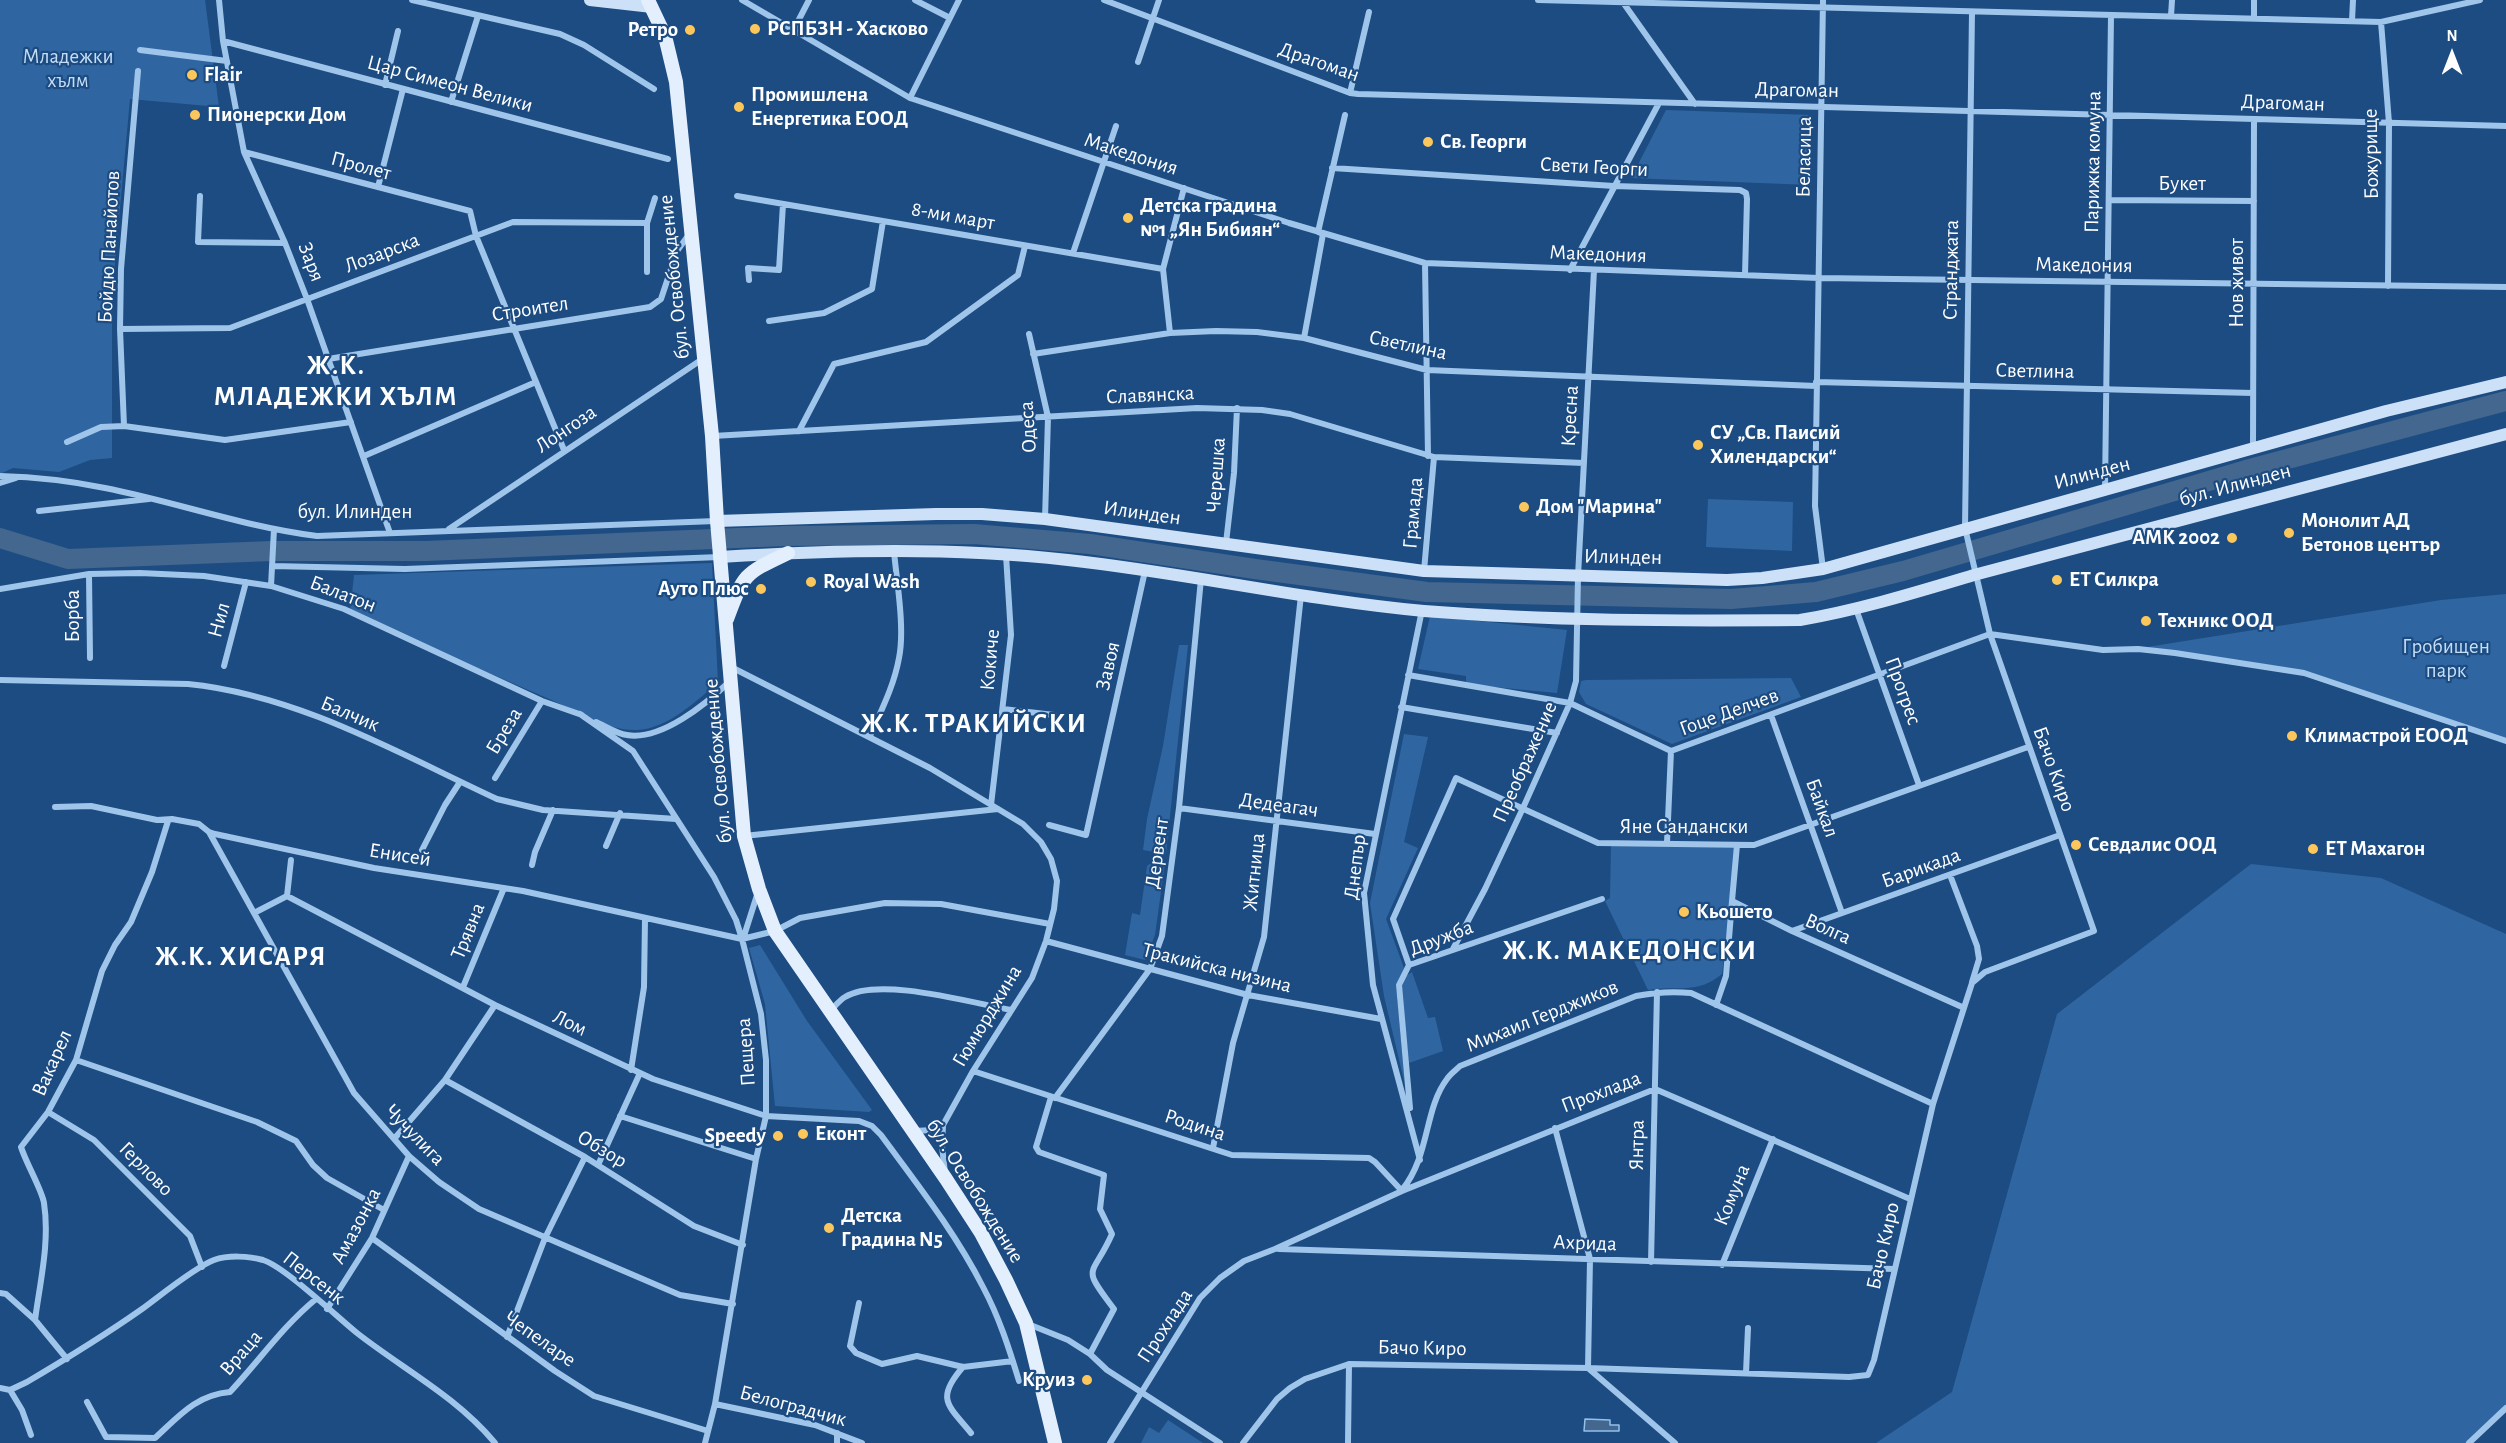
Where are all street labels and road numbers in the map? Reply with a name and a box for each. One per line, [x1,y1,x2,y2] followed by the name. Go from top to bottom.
[1275,36,1363,88] street label: Драгоман
[364,50,536,118] street label: Цар Симеон Велики
[1755,77,1839,103] street label: Драгоман
[2241,89,2325,117] street label: Драгоман
[2079,91,2107,233] street label: Парижка комуна
[2358,108,2384,200] street label: Божурище
[1791,116,1817,198] street label: Беласица
[1081,127,1181,181] street label: Македония
[328,146,394,186] street label: Пролет
[1539,152,1649,182] street label: Свети Георги
[92,170,126,324] street label: Бойдю Панайотов
[2158,171,2206,197] street label: Букет
[653,194,695,360] street label: бул. Освобождение
[909,196,997,236] street label: 8-ми март
[1938,220,1964,320] street label: Странджата
[341,227,423,279] street label: Лозарска
[2224,238,2250,328] street label: Нов живот
[292,239,330,285] street label: Заря
[1549,240,1647,268] street label: Македония
[2035,252,2133,278] street label: Македония
[490,291,570,327] street label: Строител
[1367,324,1449,366] street label: Светлина
[1995,358,2075,384] street label: Светлина
[1105,380,1195,410] street label: Славянска
[1556,385,1584,447] street label: Кресна
[531,400,601,458] street label: Лонгоза
[1014,400,1042,454] street label: Одеса
[1201,437,1231,513] street label: Черешка
[2051,451,2133,495] street label: Илинден
[2176,458,2294,512] street label: бул. Илинден
[1397,476,1429,550] street label: Грамада
[1102,495,1182,531] street label: Илинден
[298,499,412,525] street label: бул. Илинден
[1584,544,1662,570] street label: Илинден
[306,570,380,618] street label: Балатон
[60,590,86,642] street label: Борба
[202,600,236,640] street label: Нил
[975,628,1005,692] street label: Кокиче
[1090,639,1126,693] street label: Завоя
[1879,654,1927,728] street label: Прогрес
[698,678,738,844] street label: бул. Освобождение
[1676,682,1782,742] street label: Гоце Делчев
[317,690,383,738] street label: Балчик
[1487,698,1563,826] street label: Преображение
[480,703,528,759] street label: Бреза
[2027,723,2081,815] street label: Бачо Киро
[1800,775,1844,841] street label: Байкал
[1238,787,1320,823] street label: Дедеагач
[1620,814,1748,840] street label: Яне Сандански
[1140,816,1174,890] street label: Дервент
[1237,832,1271,912] street label: Житница
[1339,833,1371,901] street label: Днепър
[367,838,433,872] street label: Енисей
[1878,842,1964,894] street label: Барикада
[445,899,491,963] street label: Трявна
[1801,908,1855,950] street label: Волга
[1405,914,1477,962] street label: Дружба
[1140,937,1294,999] street label: Тракийска низина
[947,960,1027,1072] street label: Гюмюрджина
[1462,974,1622,1058] street label: Михаил Герджиков
[549,1004,591,1042] street label: Лом
[731,1017,761,1087] street label: Пещера
[26,1026,78,1100] street label: Вакарел
[1558,1065,1644,1119] street label: Прохлада
[380,1099,450,1171] street label: Чучулига
[1161,1103,1229,1147] street label: Родина
[921,1114,1029,1268] street label: бул. Освобождение
[1624,1119,1650,1171] street label: Янтра
[572,1124,632,1174] street label: Обзор
[113,1136,179,1202] street label: Герлово
[1708,1161,1756,1229] street label: Комуна
[325,1184,387,1268] street label: Амазонка
[1861,1200,1905,1292] street label: Бачо Киро
[1553,1229,1617,1257] street label: Ахрида
[278,1246,350,1310] street label: Персенк
[1132,1284,1198,1368] street label: Прохлада
[499,1305,581,1373] street label: Чепеларе
[214,1325,268,1381] street label: Враца
[1377,1335,1467,1361] street label: Бачо Киро
[737,1380,849,1432] street label: Белоградчик

